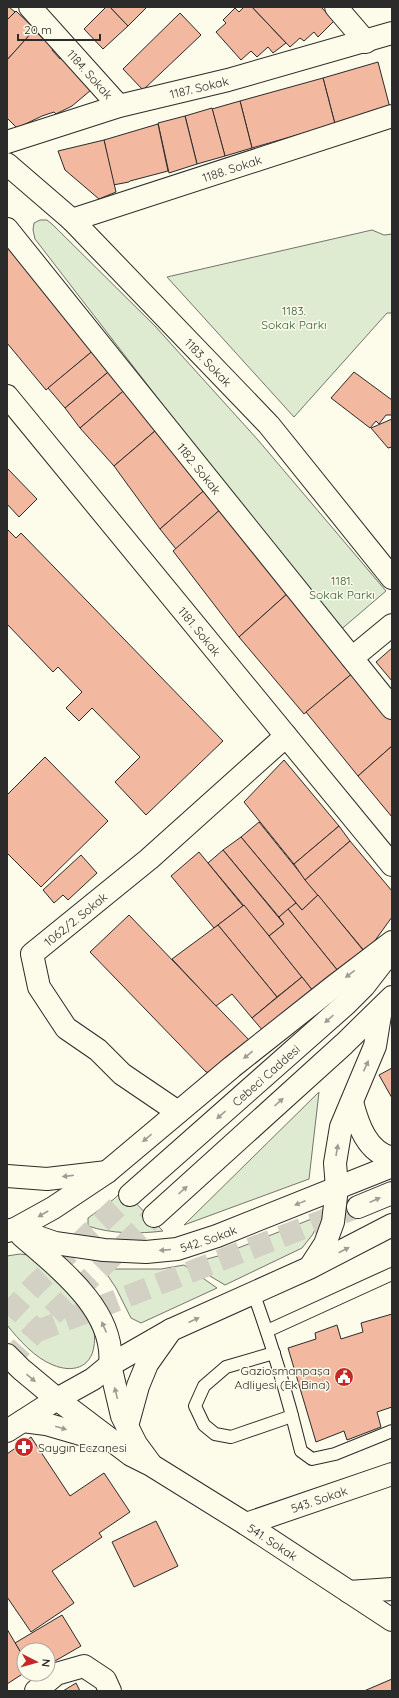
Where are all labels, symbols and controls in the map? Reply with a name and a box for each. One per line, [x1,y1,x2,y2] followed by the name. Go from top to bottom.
[18,16,100,42] scale bar
[24,22,52,37] text: 20 m
[64,46,116,102] street label: 1184. Sokak
[168,73,230,101] street label: 1187. Sokak
[200,151,263,185] street label: 1188. Sokak
[261,303,327,332] park label: 1183. Sokak Parkı
[182,335,235,389] street label: 1183. Sokak
[174,440,224,497] street label: 1182. Sokak
[309,573,375,602] park label: 1181. Sokak Parkı
[175,603,225,659] street label: 1181. Sokak
[41,889,110,949] street label: 1062/2. Sokak
[344,970,355,978] one-way arrow
[324,1014,334,1024] one-way arrow
[229,1041,303,1109] street label: Cebeci Caddesi
[242,1051,253,1059] one-way arrow
[363,1060,369,1071] one-way arrow
[274,1098,284,1107] one-way arrow
[216,1110,226,1119] one-way arrow
[142,1133,153,1142] one-way arrow
[334,1143,340,1156] one-way arrow
[62,1173,74,1180] one-way arrow
[178,1185,188,1195] one-way arrow
[369,1197,380,1203] one-way arrow
[294,1200,306,1206] one-way arrow
[37,1210,49,1217] one-way arrow
[178,1221,239,1255] street label: 542. Sokak
[159,1247,171,1254] one-way arrow
[338,1247,349,1253] one-way arrow
[188,1317,199,1323] one-way arrow
[101,1320,107,1332] one-way arrow
[235,1363,330,1392] place label: Gaziosmanpaşa Adliyesi (Ek Bina)
[333,1366,355,1388] public building icon: Gaziosmanpaşa Adliyesi (Ek Bina)
[27,1373,36,1382] one-way arrow
[113,1387,119,1399] one-way arrow
[55,1425,67,1431] one-way arrow
[13,1436,35,1458] pharmacy icon: Saygın Eczanesi
[38,1440,127,1455] place label: Saygın Eczanesi
[289,1482,349,1516] street label: 543. Sokak
[245,1520,301,1563] street label: 541. Sokak
[16,1642,56,1682] north arrow
[39,1658,53,1668] text: N

